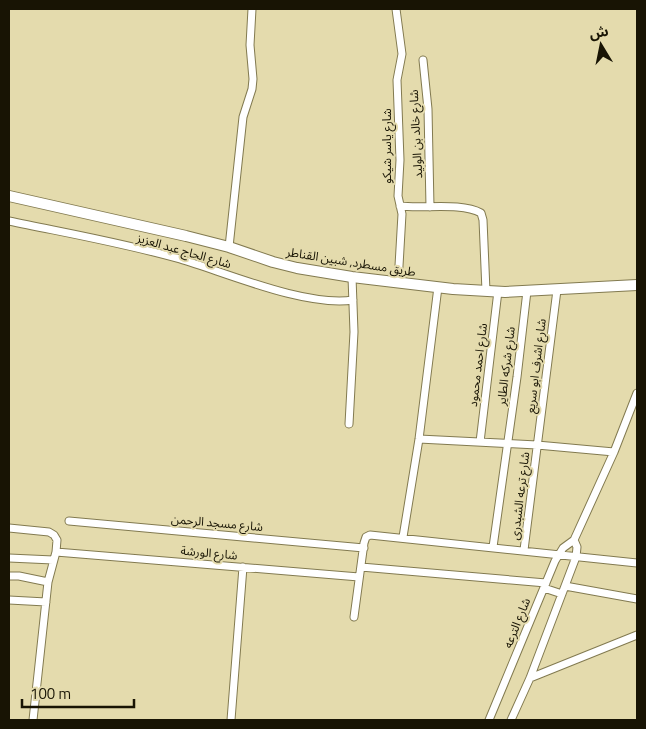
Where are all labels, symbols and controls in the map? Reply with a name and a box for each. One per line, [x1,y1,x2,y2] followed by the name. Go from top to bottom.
[576,20,626,70] north arrow
[587,20,610,44] text: ش
[404,89,427,179] street label: شارع خالد بن الوليد
[377,108,396,184] street label: شارع ياسر شيكو
[134,228,234,273] street label: شارع الحاج عبد العزيز
[284,242,417,281] street label: طريق مسطرد, شبين القناطر
[520,317,551,414] street label: شارع اشرف ابو سريع
[463,322,492,408] street label: شارع احمد محمود
[491,325,520,408] street label: شارع شركه الطاير
[505,451,534,541] street label: شارع ترعه الشبدرى
[170,509,264,536] street label: شارع مسجد الرحمن
[180,541,238,564] street label: شارع الورشة
[498,595,535,651] street label: شارع الترعه
[22,676,135,708] scale bar
[30,682,71,705] text: 100 m

